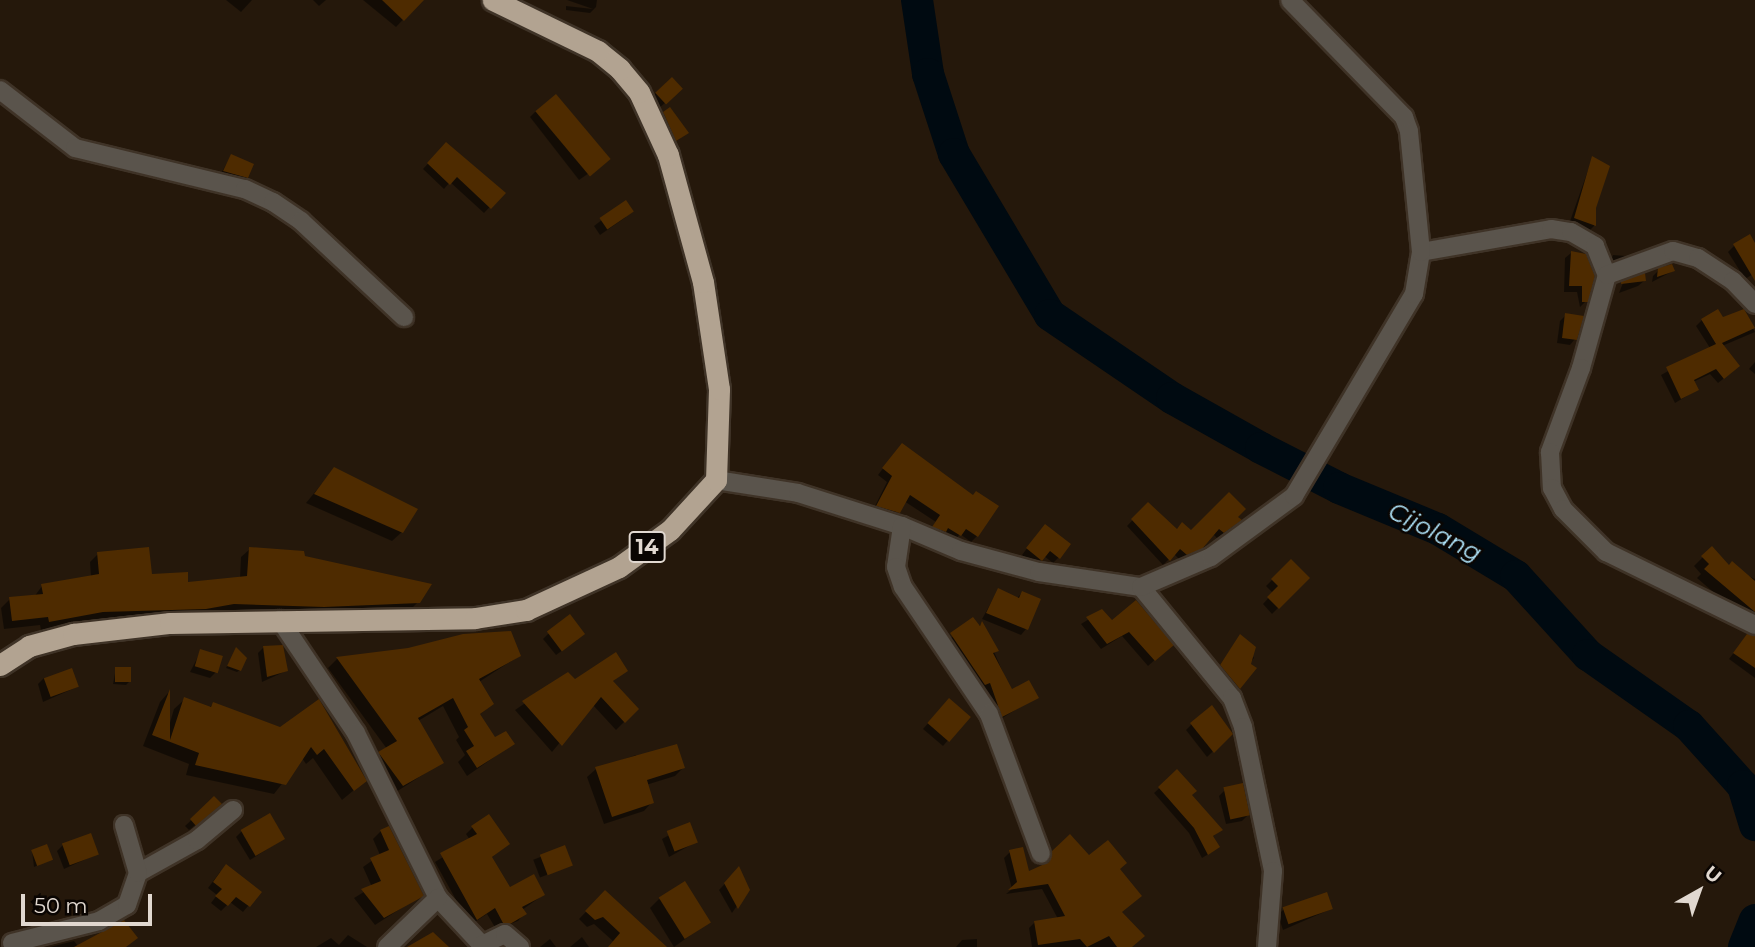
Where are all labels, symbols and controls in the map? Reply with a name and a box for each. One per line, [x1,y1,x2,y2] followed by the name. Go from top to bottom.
[1384,496,1486,568] water label: Cijolang
[628,530,666,564] road number: 14
[1664,856,1734,926] north arrow
[1700,861,1726,888] text: U
[24,880,156,924] scale bar
[34,893,88,918] text: 50 m

